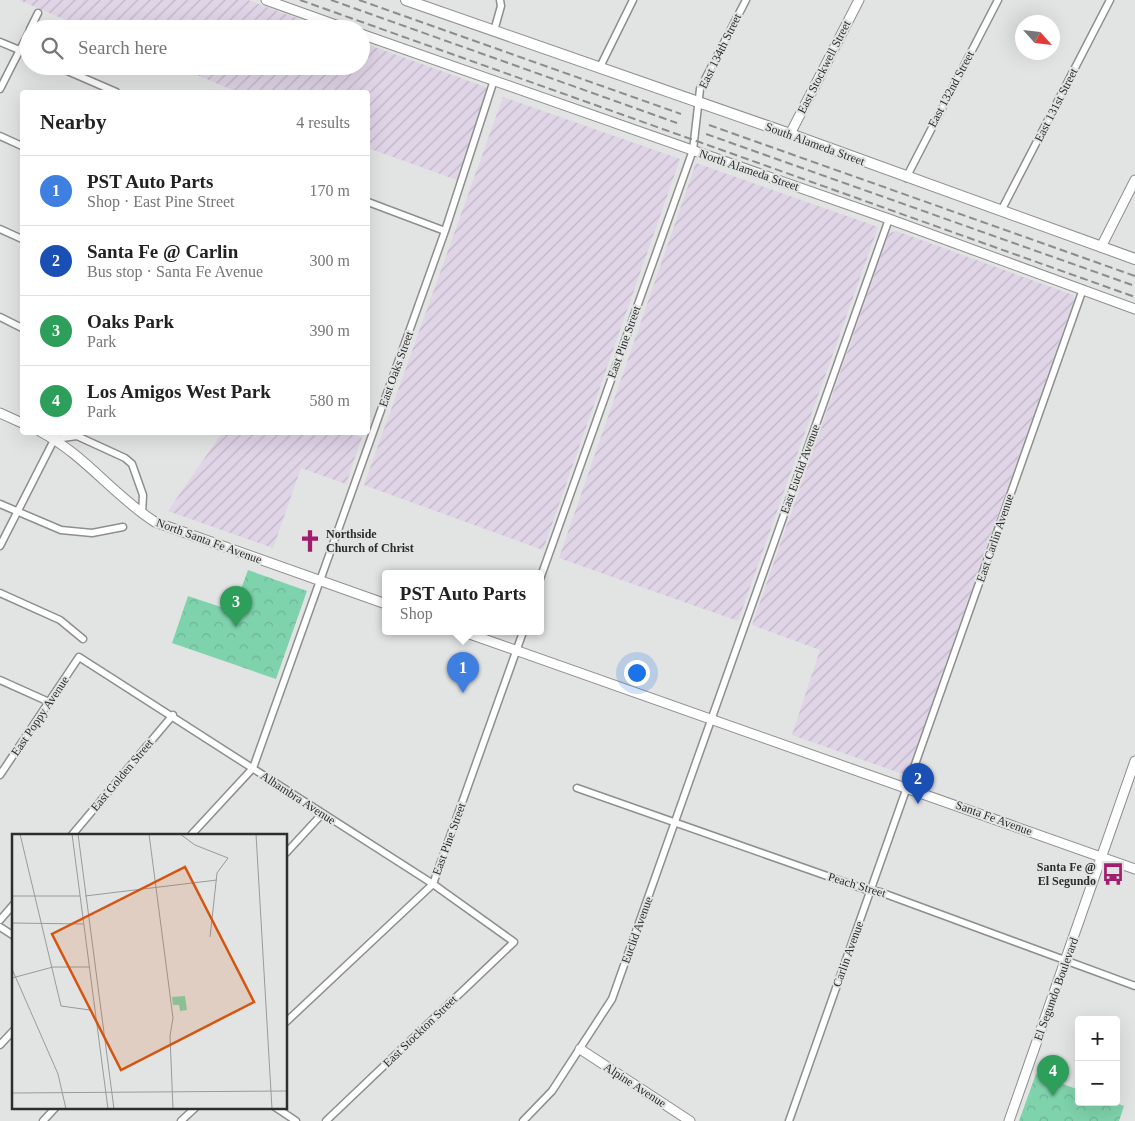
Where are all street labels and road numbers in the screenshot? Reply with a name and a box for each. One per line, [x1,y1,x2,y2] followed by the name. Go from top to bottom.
[696,10,745,91] street label: East 134th Street
[794,18,854,116] street label: East Stockwell Street
[925,48,977,130] street label: East 132nd Street
[1031,65,1081,144] street label: East 131st Street
[763,120,867,169] street label: South Alameda Street
[697,146,801,194] street label: North Alameda Street
[604,303,644,380] street label: East Pine Street
[376,329,416,409] street label: East Oaks Street
[777,423,823,515] street label: East Euclid Avenue
[973,492,1017,584] street label: East Carlin Avenue
[154,515,264,567] street label: North Santa Fe Avenue
[8,673,72,759] street label: East Poppy Avenue
[88,736,157,814] street label: East Golden Street
[258,769,338,827] street label: Alhambra Avenue
[954,798,1034,838] street label: Santa Fe Avenue
[429,800,469,877] street label: East Pine Street
[826,870,888,901] street label: Peach Street
[618,895,656,965] street label: Euclid Avenue
[830,919,866,989] street label: Carlin Avenue
[1031,936,1081,1042] street label: El Segundo Boulevard
[380,992,460,1070] street label: East Stockton Street
[601,1060,669,1110] street label: Alpine Avenue

